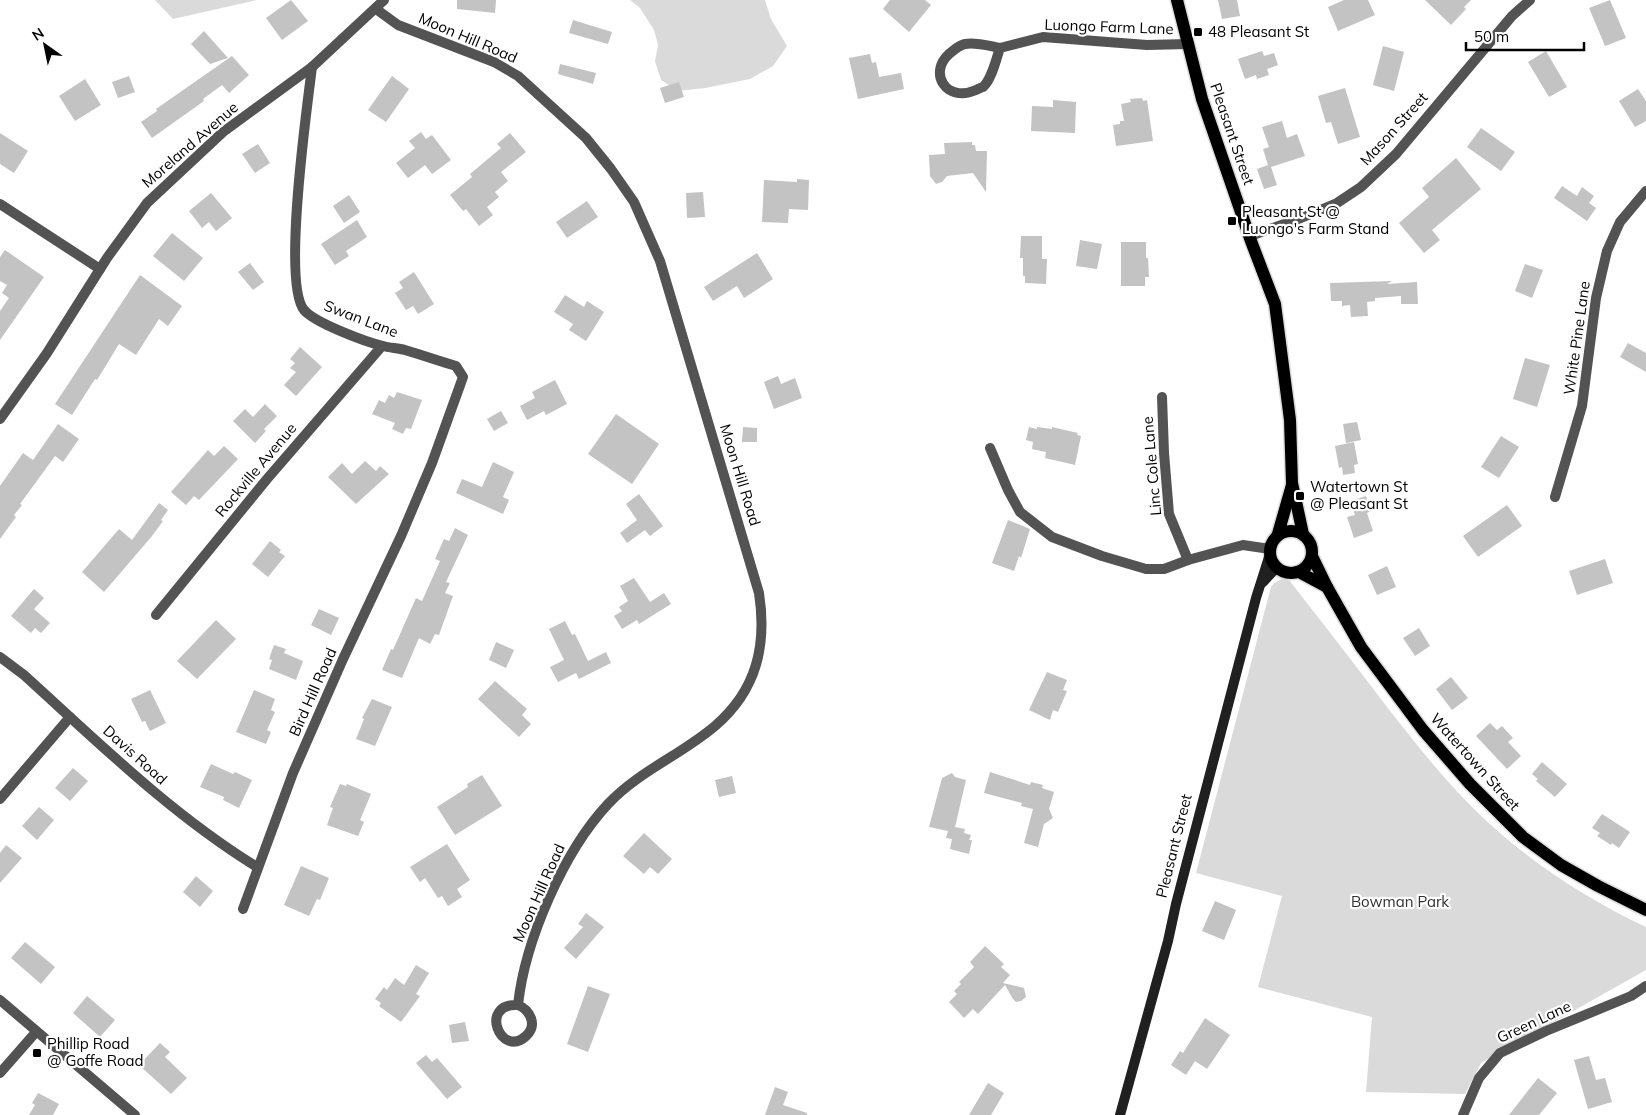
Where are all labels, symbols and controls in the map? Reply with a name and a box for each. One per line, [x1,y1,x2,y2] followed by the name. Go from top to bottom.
[416,8,521,67] street label: Moon Hill Road
[1044,15,1174,38] street label: Luongo Farm Lane
[20,20,70,70] north arrow
[1466,20,1584,52] scale bar
[1208,22,1309,41] place label: 48 Pleasant St
[29,24,47,45] text: N
[1192,26,1204,38] marker: 48 Pleasant St
[1474,27,1509,46] text: 50 m
[1206,80,1259,187] street label: Pleasant Street
[1356,88,1431,169] street label: Mason Street
[138,98,242,192] street label: Moreland Avenue
[1242,202,1389,238] place label: Pleasant St @ Luongo's Farm Stand
[1226,215,1238,227] marker: Pleasant St @ Luongo's Farm Stand
[1559,280,1594,396] street label: White Pine Lane
[321,296,401,341] street label: Swan Lane
[1138,415,1165,517] street label: Linc Cole Lane
[211,419,300,520] street label: Rockville Avenue
[716,422,765,528] street label: Moon Hill Road
[1310,477,1408,513] place label: Watertown St @ Pleasant St
[1294,490,1306,502] marker: Watertown St @ Pleasant St
[285,645,341,739] street label: Bird Hill Road
[1427,709,1524,814] street label: Watertown Street
[99,721,171,788] street label: Davis Road
[1151,792,1196,900] street label: Pleasant Street
[508,841,569,945] street label: Moon Hill Road
[1351,892,1449,911] park label: Bowman Park
[1494,996,1574,1047] street label: Green Lane
[47,1034,143,1070] place label: Phillip Road @ Goffe Road
[31,1047,43,1059] marker: Phillip Road @ Goffe Road

